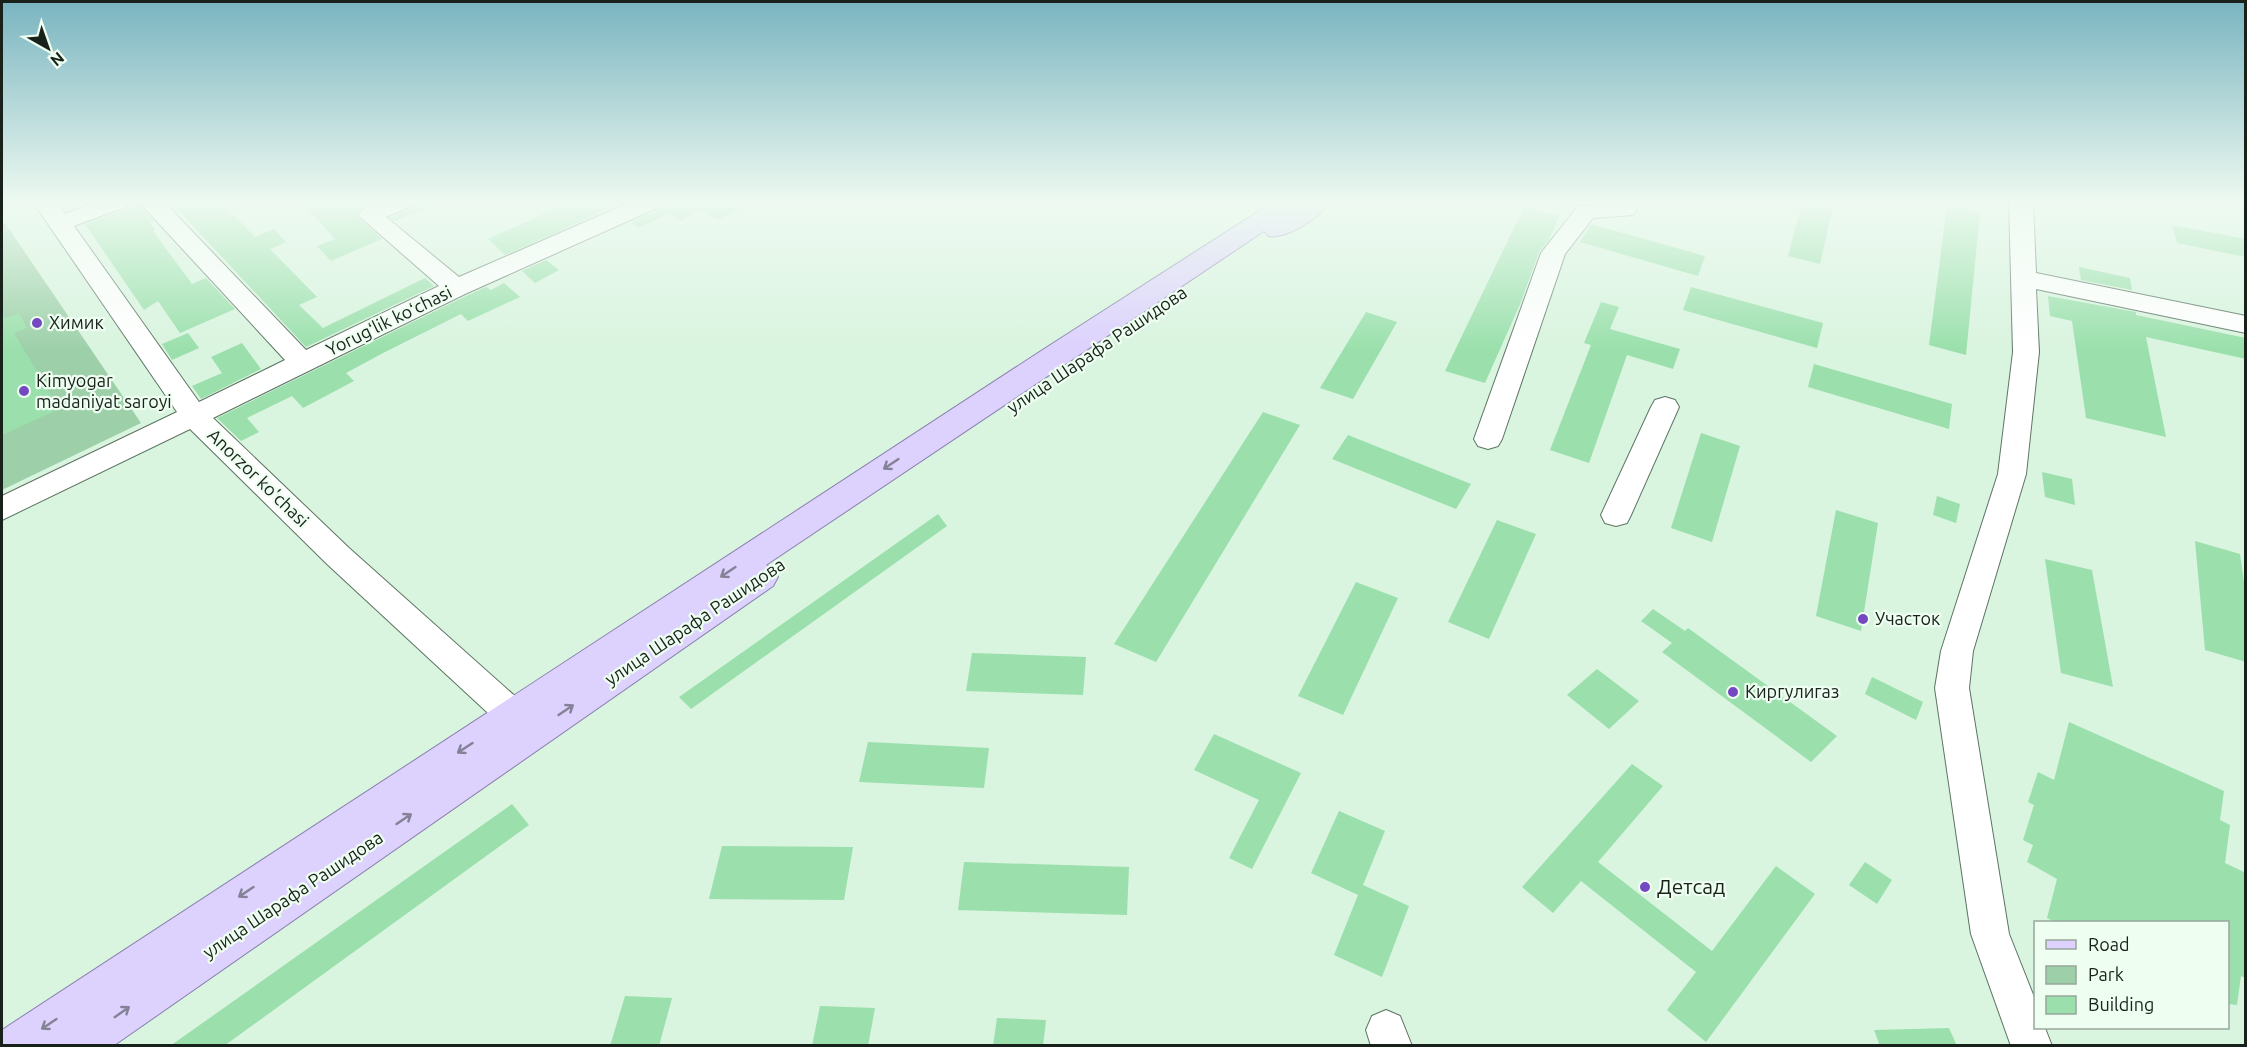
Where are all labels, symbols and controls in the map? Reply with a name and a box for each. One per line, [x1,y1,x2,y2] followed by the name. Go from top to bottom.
[18,18,78,78] north arrow
[47,49,68,70] text: N
[322,281,455,359] street label: Yorugʻlik koʻchasi
[1003,282,1190,417] street label: улица Шарафа Рашидова
[49,312,104,332] place label: Химик
[30,316,44,330] marker: Химик
[36,370,172,411] place label: Kimyogar madaniyat saroyi
[17,384,31,398] marker: Kimyogar madaniyat saroyi
[204,424,313,530] street label: Anorzor ko'chasi
[883,458,900,470] one-way arrow
[601,554,788,689] street label: улица Шарафа Рашидова
[720,566,737,578] one-way arrow
[1875,608,1940,628] place label: Участок
[1856,612,1870,626] marker: Участок
[1745,681,1839,701] place label: Киргулигаз
[1726,685,1740,699] marker: Киргулигаз
[557,704,573,716] one-way arrow
[457,743,474,755] one-way arrow
[395,813,412,825] one-way arrow
[199,827,386,962] street label: улица Шарафа Рашидова
[1657,874,1725,898] place label: Детсад
[1638,880,1652,894] marker: Детсад
[239,886,255,898] one-way arrow
[2034,921,2229,1029] legend
[2088,934,2130,954] text: Road
[2088,964,2124,984] text: Park
[2088,994,2154,1014] text: Building
[113,1006,129,1018] one-way arrow
[42,1018,58,1030] one-way arrow

